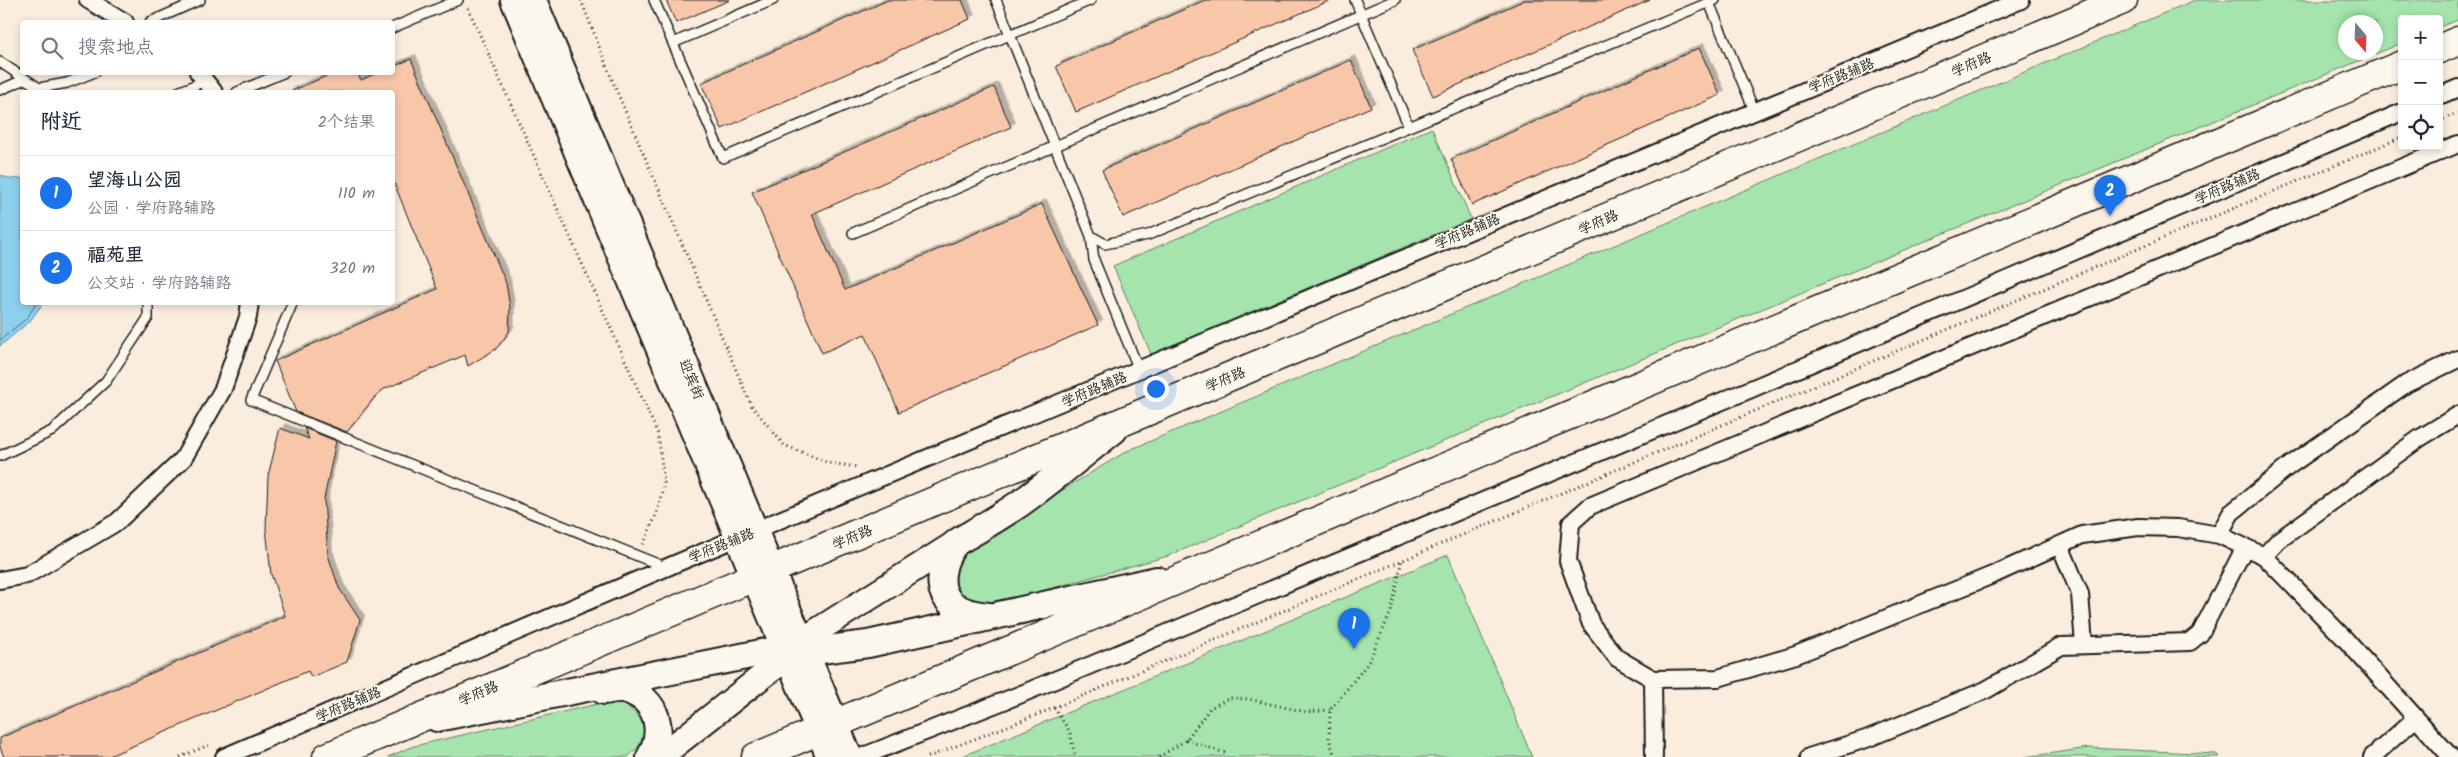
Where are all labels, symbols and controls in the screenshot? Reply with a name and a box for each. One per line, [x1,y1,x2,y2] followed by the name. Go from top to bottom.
[2338,15,2383,60] north arrow
[2398,15,2443,150] map controls
[2398,15,2443,60] button: +
[20,20,395,75] search box
[78,33,154,63] text: 搜索地点
[38,34,66,62] icon: search
[1948,47,1995,83] street label: 学府路
[1805,53,1878,99] street label: 学府路辅路
[2398,60,2443,105] button: −
[2398,105,2443,150] button: locate
[40,106,82,139] text: 附近
[318,110,375,135] text: 2个结果
[2191,163,2264,211] street label: 学府路辅路
[87,166,182,196] text: 望海山公园
[2094,175,2126,216] pin: 2
[54,181,58,206] text: 1
[338,181,375,206] text: 110 m
[87,196,216,221] text: 公园 · 学府路辅路
[1575,205,1622,241] street label: 学府路
[1431,208,1504,256] street label: 学府路辅路
[87,241,144,271] text: 福苑里
[51,256,61,281] text: 2
[329,256,375,281] text: 320 m
[87,271,232,296] text: 公交站 · 学府路辅路
[673,356,709,403] street label: 迎宾街
[1202,362,1249,398] street label: 学府路
[1058,366,1131,414] street label: 学府路辅路
[1143,376,1169,402] your location
[829,520,876,556] street label: 学府路
[685,523,758,569] street label: 学府路辅路
[1338,608,1370,649] pin: 1
[455,676,502,712] street label: 学府路
[312,681,385,729] street label: 学府路辅路

